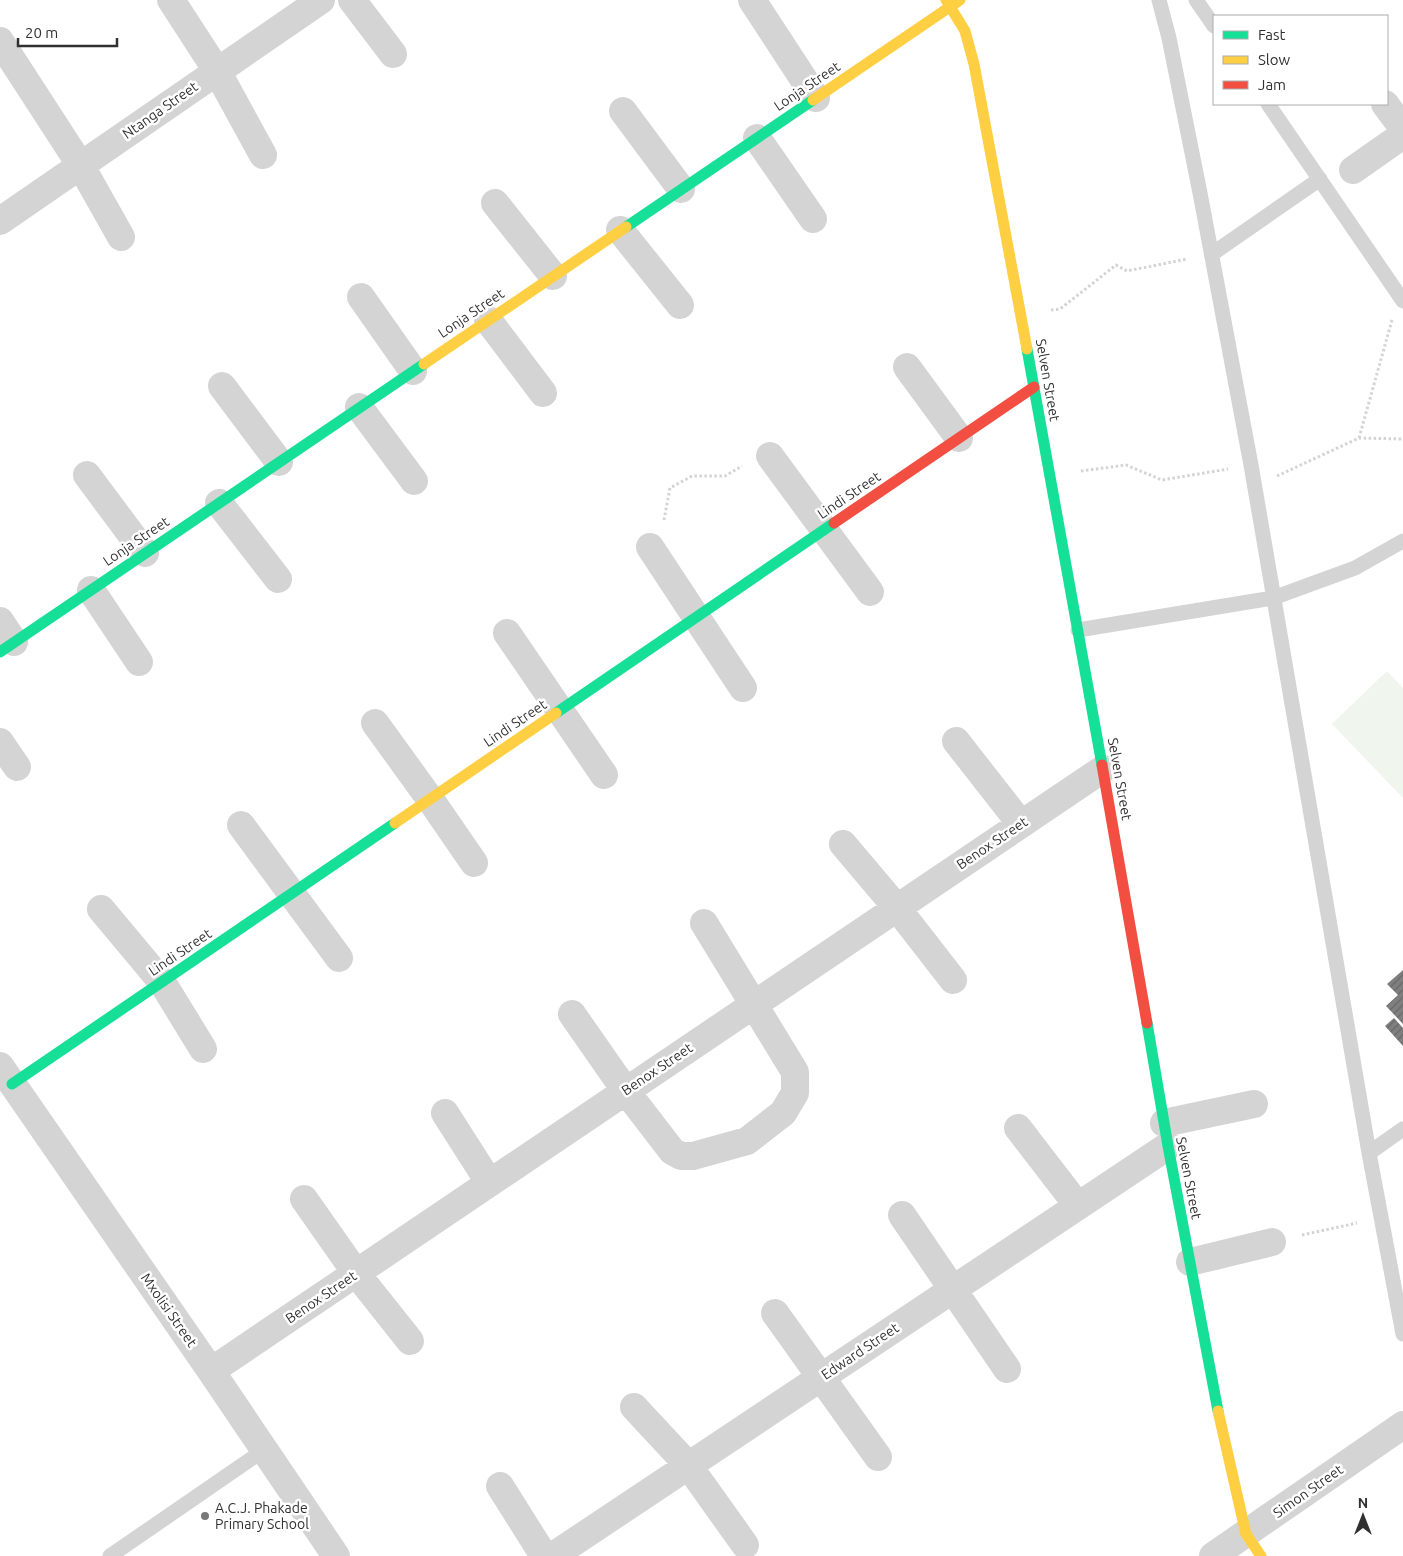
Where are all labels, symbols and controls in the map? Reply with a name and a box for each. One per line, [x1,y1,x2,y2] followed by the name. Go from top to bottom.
[18,15,116,47] scale bar
[1213,15,1388,105] legend
[25,24,58,41] text: 20 m
[1258,26,1286,43] text: Fast
[1258,51,1291,68] text: Slow
[771,58,843,114] street label: Lonja Street
[1258,76,1286,93] text: Jam
[119,78,201,142] street label: Ntanga Street
[435,285,507,341] street label: Lonja Street
[1033,337,1063,423] street label: Selven Street
[815,468,884,522] street label: Lindi Street
[100,513,172,569] street label: Lonja Street
[481,696,550,750] street label: Lindi Street
[1105,736,1135,822] street label: Selven Street
[954,813,1031,873] street label: Benox Street
[146,925,215,979] street label: Lindi Street
[619,1039,696,1099] street label: Benox Street
[1173,1135,1205,1221] street label: Selven Street
[283,1267,360,1327] street label: Benox Street
[138,1270,201,1350] street label: Mxolisi Street
[818,1319,902,1383] street label: Edward Street
[1270,1461,1346,1521] street label: Simon Street
[1338,1491,1388,1541] north arrow
[1358,1495,1368,1511] text: N
[215,1500,309,1532] place label: A.C.J. Phakade Primary School
[199,1510,211,1522] marker: A.C.J. Phakade Primary School

